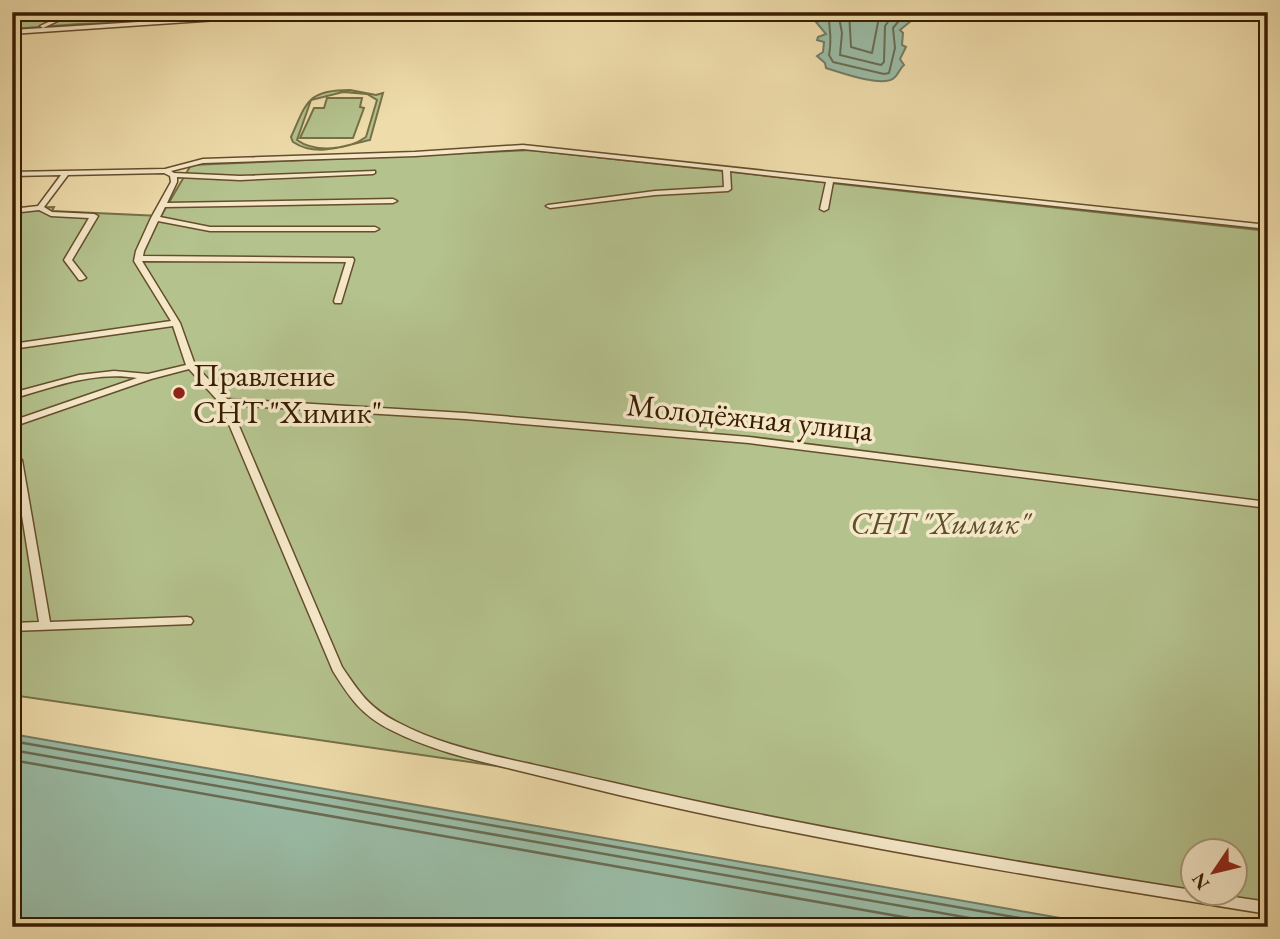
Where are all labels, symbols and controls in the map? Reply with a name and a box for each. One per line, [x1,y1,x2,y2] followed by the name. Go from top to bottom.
[193,354,382,433] place label: Правление СНТ "Химик"
[625,383,876,451] street label: Молодёжная улица
[171,385,187,401] marker: Правление СНТ "Химик"
[850,502,1033,544] park label: СНТ "Химик"
[1178,838,1248,908] north arrow
[1185,867,1215,895] text: N

